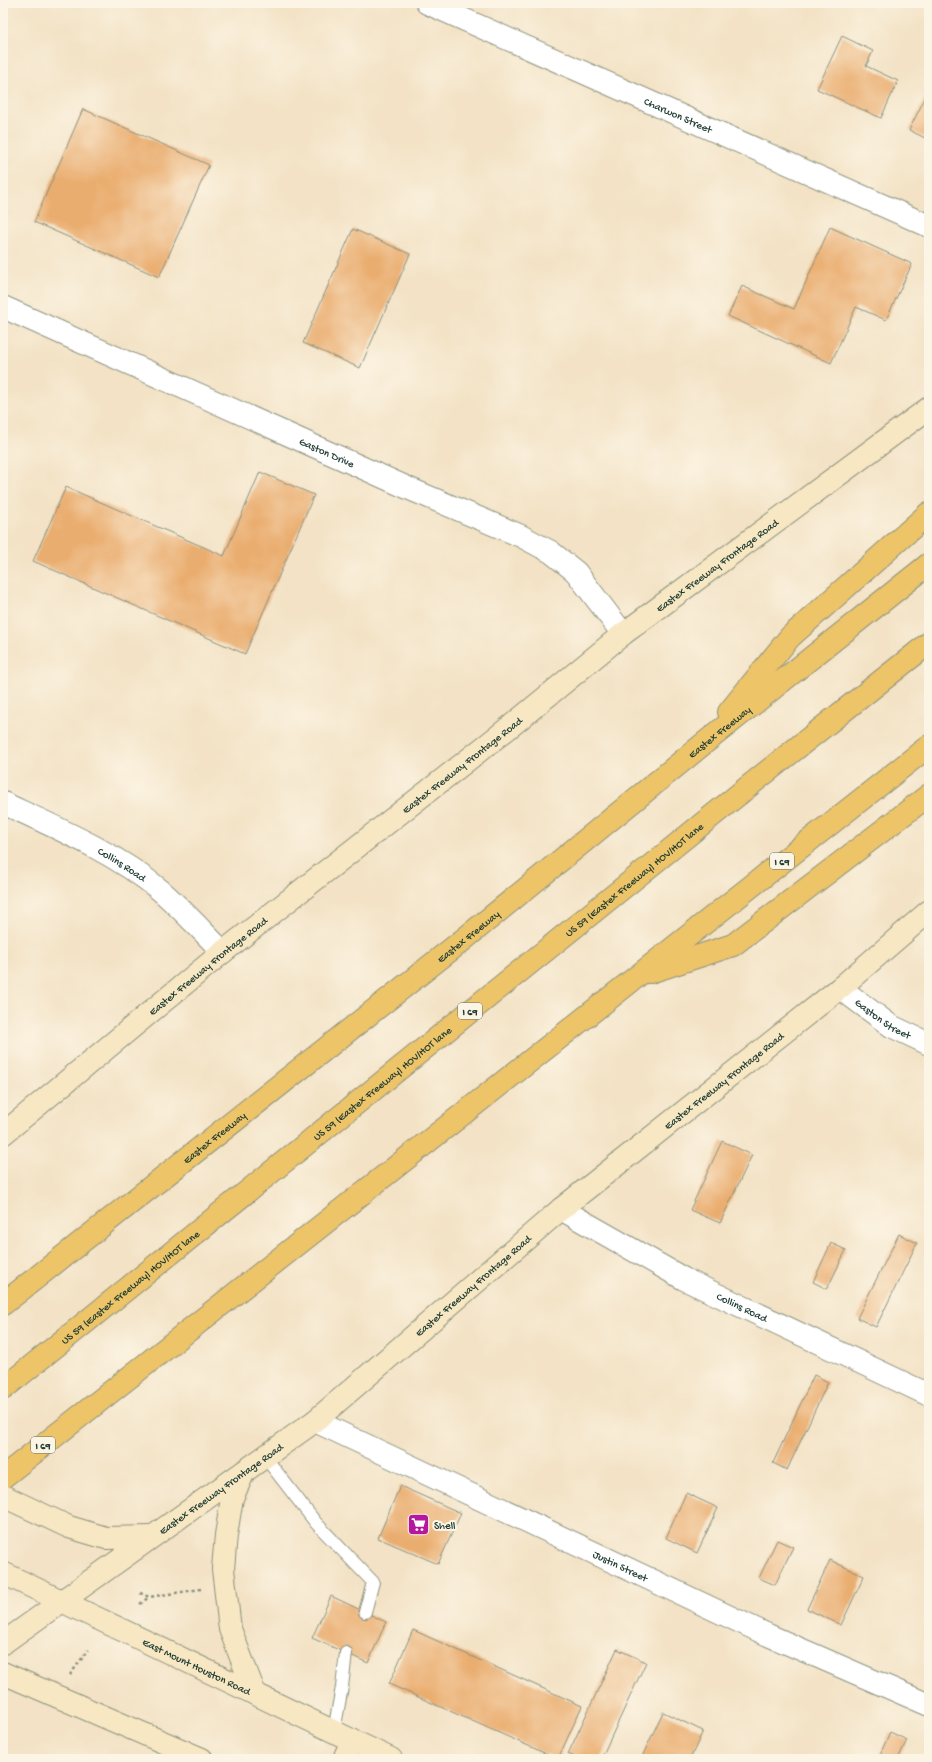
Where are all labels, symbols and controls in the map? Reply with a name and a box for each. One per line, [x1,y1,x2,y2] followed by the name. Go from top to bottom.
[642,96,715,137] street label: Charwon Street
[297,436,356,471] street label: Gaston Drive
[654,516,783,615] street label: Eastex Freeway Frontage Road
[687,704,755,762] street label: Eastex Freeway
[401,714,526,817] street label: Eastex Freeway Frontage Road
[563,821,707,940] street label: US 59 (Eastex Freeway) HOV/HOT lane
[95,846,149,886] street label: Collins Road
[770,853,794,869] road number: I 69
[436,908,503,966] street label: Eastex Freeway
[147,915,272,1019] street label: Eastex Freeway Frontage Road
[852,997,914,1043] street label: Gaston Street
[458,1003,482,1019] road number: I 69
[311,1025,455,1144] street label: US 59 (Eastex Freeway) HOV/HOT lane
[663,1030,788,1133] street label: Eastex Freeway Frontage Road
[181,1110,249,1167] street label: Eastex Freeway
[59,1228,203,1348] street label: US 59 (Eastex Freeway) HOV/HOT lane
[414,1233,535,1340] street label: Eastex Freeway Frontage Road
[714,1291,770,1326] street label: Collins Road
[31,1437,55,1453] road number: I 69
[158,1441,287,1538] street label: Eastex Freeway Frontage Road
[406,1512,432,1538] supermarket icon: Shell
[434,1521,456,1533] place label: Shell
[590,1549,650,1586] street label: Justin Street
[140,1637,253,1699] street label: East Mount Houston Road

